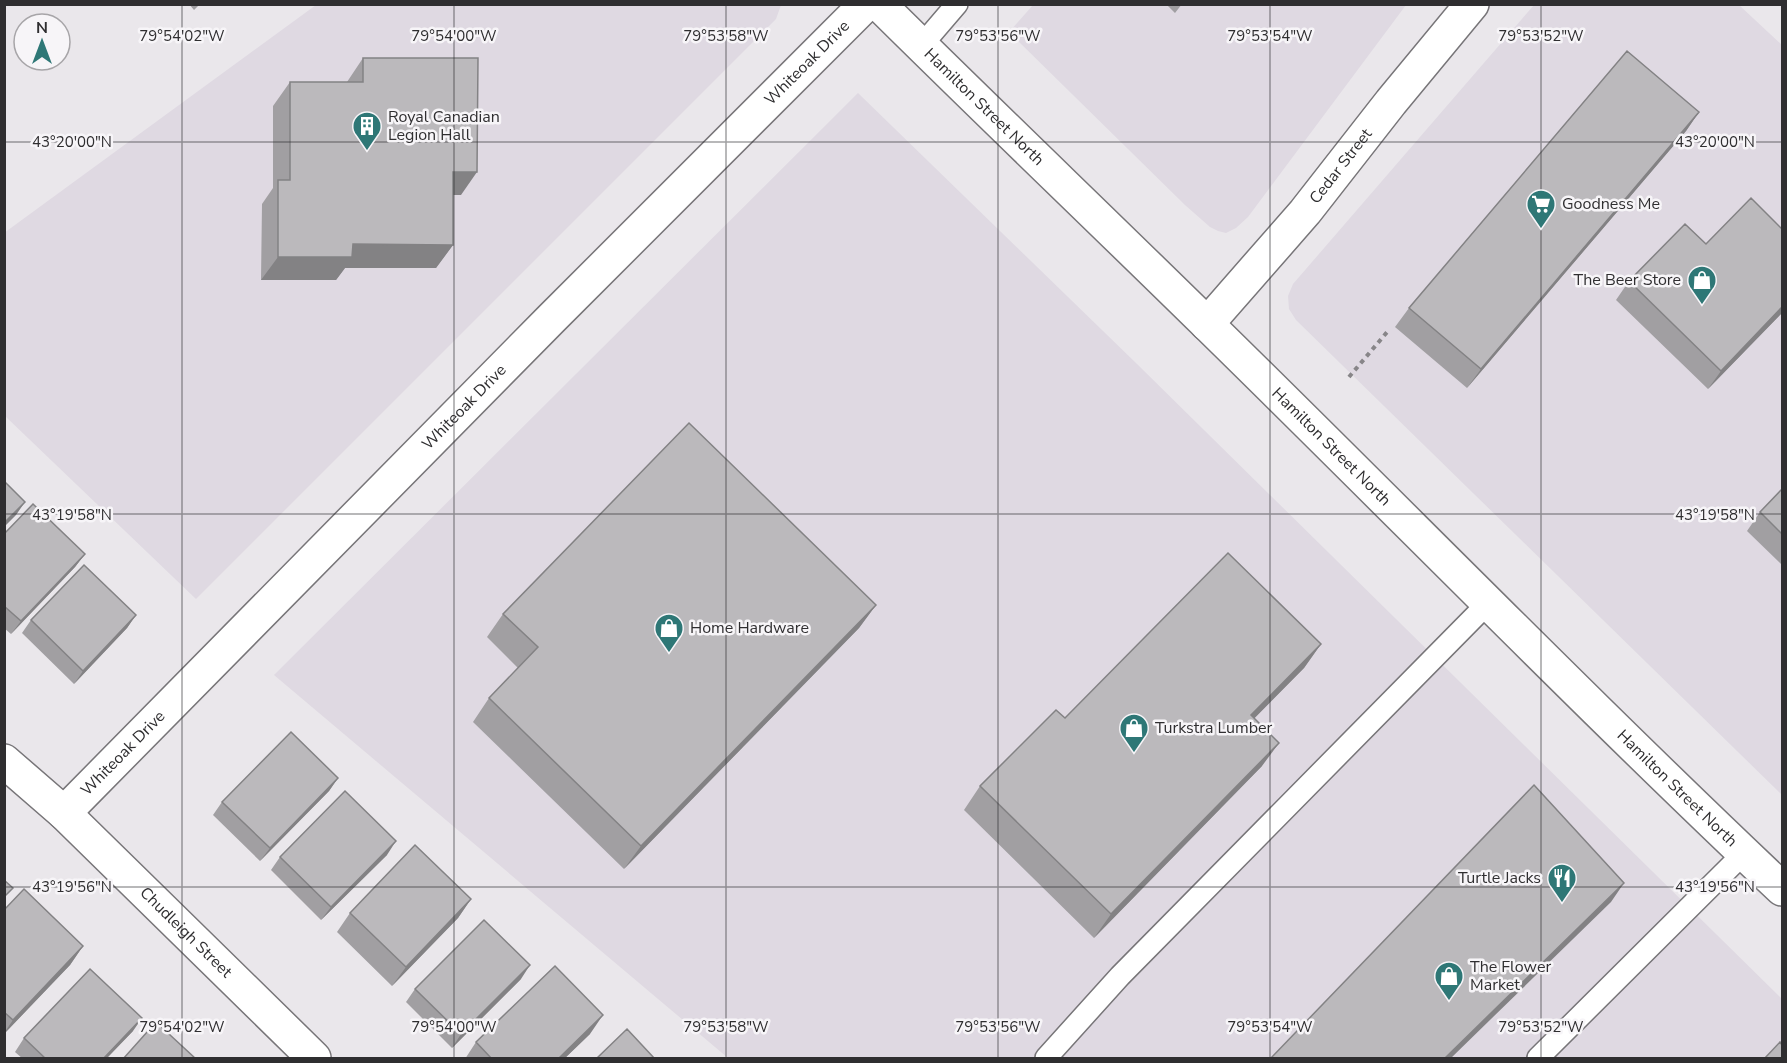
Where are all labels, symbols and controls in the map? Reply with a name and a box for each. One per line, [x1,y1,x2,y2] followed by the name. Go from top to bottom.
[12,12,72,72] north arrow
[760,15,855,110] street label: Whiteoak Drive
[36,17,48,39] text: N
[139,26,225,46] text: 79°54'02"W
[411,26,497,46] text: 79°54'00"W
[683,26,769,46] text: 79°53'58"W
[955,26,1041,46] text: 79°53'56"W
[1227,26,1313,46] text: 79°53'54"W
[1498,26,1584,46] text: 79°53'52"W
[919,43,1049,171] street label: Hamilton Street North
[388,106,500,146] place label: Royal Canadian Legion Hall
[351,110,383,152] building icon: Royal Canadian Legion Hall
[1304,124,1377,208] street label: Cedar Street
[32,132,112,152] text: 43°20'00"N
[1675,132,1755,152] text: 43°20'00"N
[1525,188,1557,230] supermarket icon: Goodness Me
[1562,193,1660,215] place label: Goodness Me
[1686,264,1718,306] shop icon: The Beer Store
[1574,269,1681,291] place label: The Beer Store
[417,359,511,455] street label: Whiteoak Drive
[1267,383,1396,511] street label: Hamilton Street North
[32,505,112,525] text: 43°19'58"N
[1675,505,1755,525] text: 43°19'58"N
[653,612,685,654] shop icon: Home Hardware
[690,617,809,639] place label: Home Hardware
[76,706,170,801] street label: Whiteoak Drive
[1118,712,1150,754] shop icon: Turkstra Lumber
[1155,717,1273,739] place label: Turkstra Lumber
[1612,725,1742,852] street label: Hamilton Street North
[1546,862,1578,904] restaurant icon: Turtle Jacks
[1458,867,1541,889] place label: Turtle Jacks
[32,877,112,897] text: 43°19'56"N
[1675,877,1755,897] text: 43°19'56"N
[135,882,237,983] street label: Chudleigh Street
[1470,956,1551,996] place label: The Flower Market
[1433,960,1465,1002] shop icon: The Flower Market
[139,1017,225,1037] text: 79°54'02"W
[411,1017,497,1037] text: 79°54'00"W
[683,1017,769,1037] text: 79°53'58"W
[955,1017,1041,1037] text: 79°53'56"W
[1227,1017,1313,1037] text: 79°53'54"W
[1498,1017,1584,1037] text: 79°53'52"W

